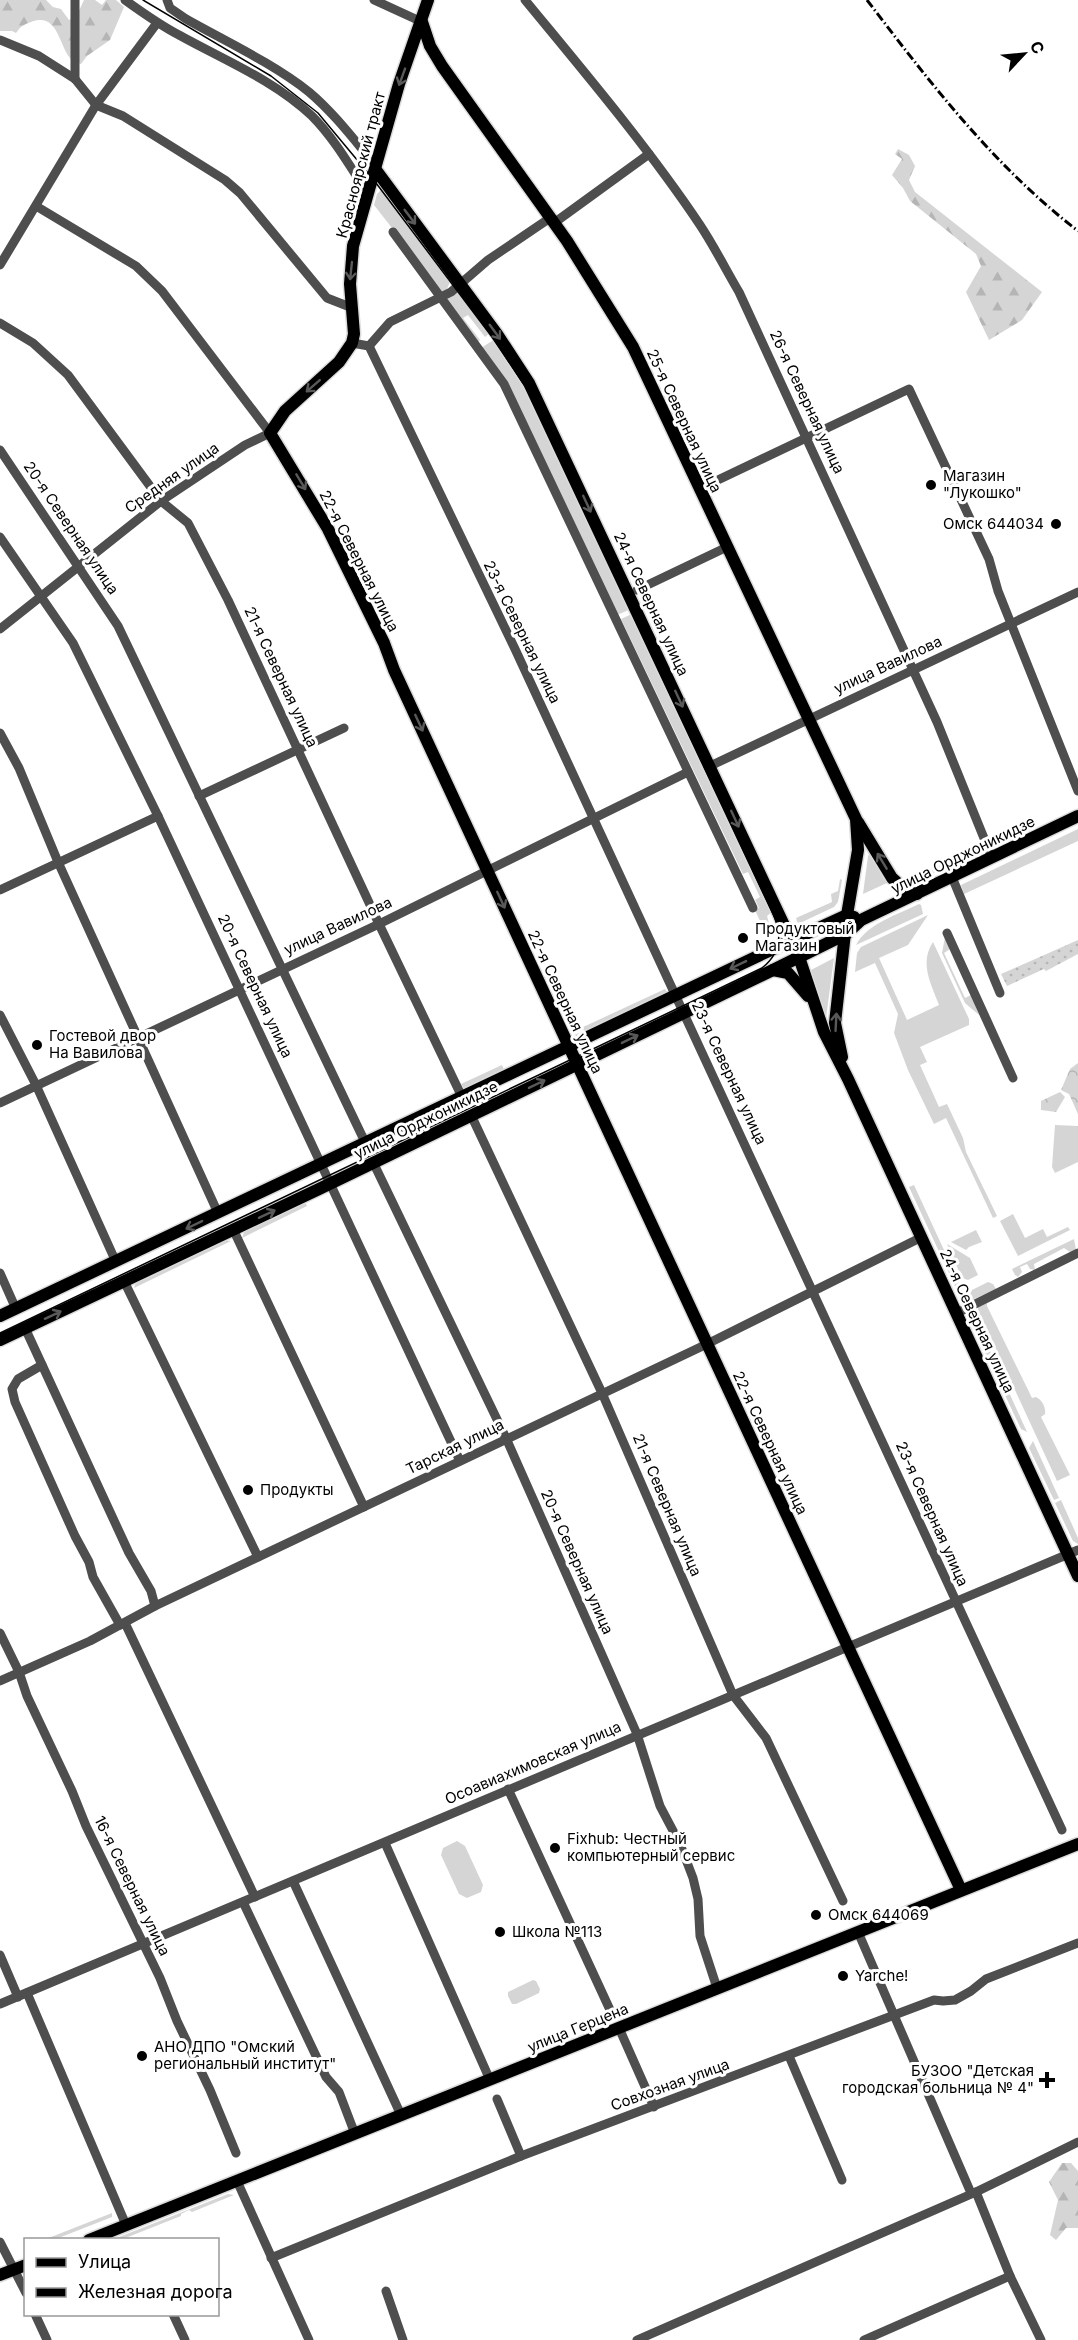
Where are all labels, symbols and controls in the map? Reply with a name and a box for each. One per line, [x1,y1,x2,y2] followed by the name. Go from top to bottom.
[994,24,1054,84] north arrow
[1026,38,1049,57] text: С
[395,67,406,86] one-way arrow
[332,90,389,240] street label: Красноярский тракт
[403,209,416,225] one-way arrow
[345,261,356,281] one-way arrow
[489,324,501,340] one-way arrow
[766,327,849,477] street label: 26-я Северная улица
[643,346,726,496] street label: 25-я Северная улица
[306,379,321,393] one-way arrow
[121,438,222,517] street label: Средняя улица
[20,457,123,598] street label: 20-я Северная улица
[943,466,1022,502] place label: Магазин "Лукошко"
[295,473,307,490] one-way arrow
[924,478,938,492] marker: Магазин "Лукошко"
[316,487,403,635] street label: 22-я Северная улица
[581,494,593,512] one-way arrow
[943,514,1044,533] place label: Омск 644034
[1049,517,1063,531] marker: Омск 644034
[610,529,693,679] street label: 24-я Северная улица
[480,557,565,706] street label: 23-я Северная улица
[240,603,322,750] street label: 21-я Северная улица
[831,631,945,698] street label: улица Вавилова
[675,690,686,708] one-way arrow
[414,713,425,731] one-way arrow
[730,809,741,827] one-way arrow
[888,811,1038,898] street label: улица Орджоникидзе
[876,853,888,870] one-way arrow
[496,890,507,908] one-way arrow
[281,892,395,959] street label: улица Вавилова
[214,911,297,1061] street label: 20-я Северная улица
[755,919,854,955] place label: Продуктовый Магазин
[524,927,607,1077] street label: 22-я Северная улица
[736,931,750,945] marker: Продуктовый Магазин
[730,960,748,972] one-way arrow
[688,998,771,1148] street label: 23-я Северная улица
[831,1013,842,1033] one-way arrow
[49,1026,156,1062] place label: Гостевой двор На Вавилова
[621,1033,639,1045] one-way arrow
[30,1038,44,1052] marker: Гостевой двор На Вавилова
[351,1076,501,1163] street label: улица Орджоникидзе
[528,1077,546,1089] one-way arrow
[257,1207,275,1219] one-way arrow
[185,1219,203,1231] one-way arrow
[936,1246,1019,1396] street label: 24-я Северная улица
[43,1308,61,1320] one-way arrow
[729,1368,812,1518] street label: 22-я Северная улица
[403,1415,507,1478] street label: Тарская улица
[629,1431,706,1579] street label: 21-я Северная улица
[892,1438,973,1589] street label: 23-я Северная улица
[260,1480,334,1499] place label: Продукты
[241,1483,255,1497] marker: Продукты
[537,1486,618,1637] street label: 20-я Северная улица
[442,1717,624,1808] street label: Осоавиахимовская улица
[90,1813,175,1959] street label: 16-я Северная улица
[567,1829,735,1865] place label: Fixhub: Честный компьютерный сервис
[548,1841,562,1855] marker: Fixhub: Честный компьютерный сервис
[828,1905,929,1924] place label: Омск 644069
[809,1908,823,1922] marker: Омск 644069
[512,1922,602,1941] place label: Школа №113
[493,1925,507,1939] marker: Школа №113
[855,1966,908,1985] place label: Yarche!
[836,1969,850,1983] marker: Yarche!
[525,1999,631,2056] street label: улица Герцена
[154,2037,336,2073] place label: АНО ДПО "Омский региональный институт"
[135,2049,149,2063] marker: АНО ДПО "Омский региональный институт"
[608,2054,732,2115] street label: Совхозная улица
[842,2061,1034,2097] place label: БУЗОО "Детская городская больница № 4"
[1038,2071,1056,2089] marker: БУЗОО "Детская городская больница № 4"
[24,2238,219,2316] legend
[78,2251,131,2272] text: Улица
[78,2281,233,2302] text: Железная дорога

